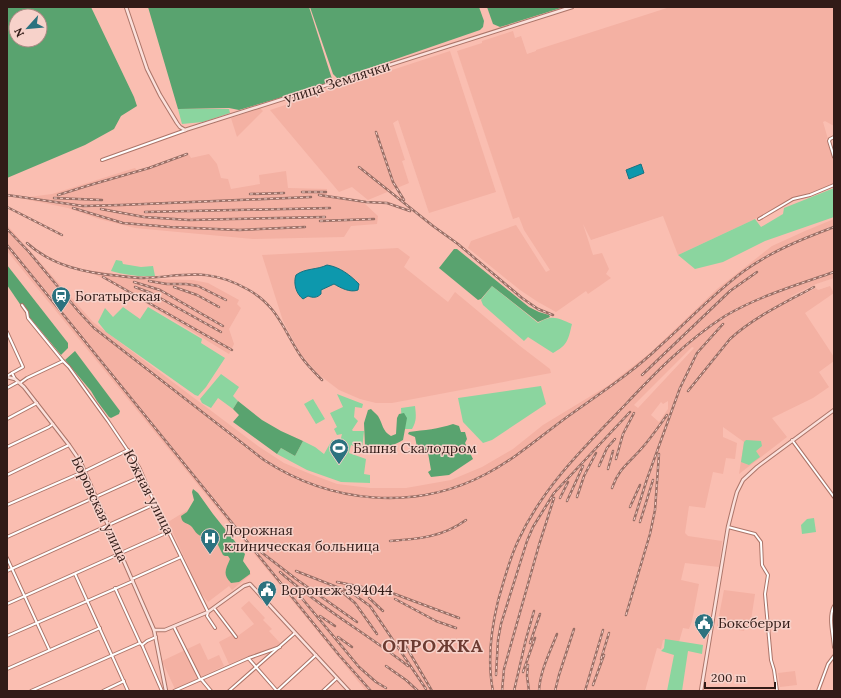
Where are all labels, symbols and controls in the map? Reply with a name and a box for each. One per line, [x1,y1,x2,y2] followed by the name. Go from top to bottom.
[8,8,48,48] north arrow
[11,25,27,40] text: N
[282,56,393,108] street label: улица Землячки
[50,285,72,313] station icon: Богатырская
[75,287,161,305] place label: Богатырская
[328,437,350,465] sports icon: Башня Скалодром
[353,439,477,457] place label: Башня Скалодром
[120,446,178,538] street label: Южная улица
[68,453,132,565] street label: Боровская улица
[224,521,379,555] place label: Дорожная клиническая больница
[199,527,221,555] hospital icon: Дорожная клиническая больница
[256,579,278,607] public building icon: Воронеж 394044
[281,581,393,599] place label: Воронеж 394044
[693,612,715,640] public building icon: Боксберри
[718,614,791,632] place label: Боксберри
[382,634,484,657] district label: ОТРОЖКА
[705,664,775,690] scale bar
[711,670,747,685] text: 200 m

